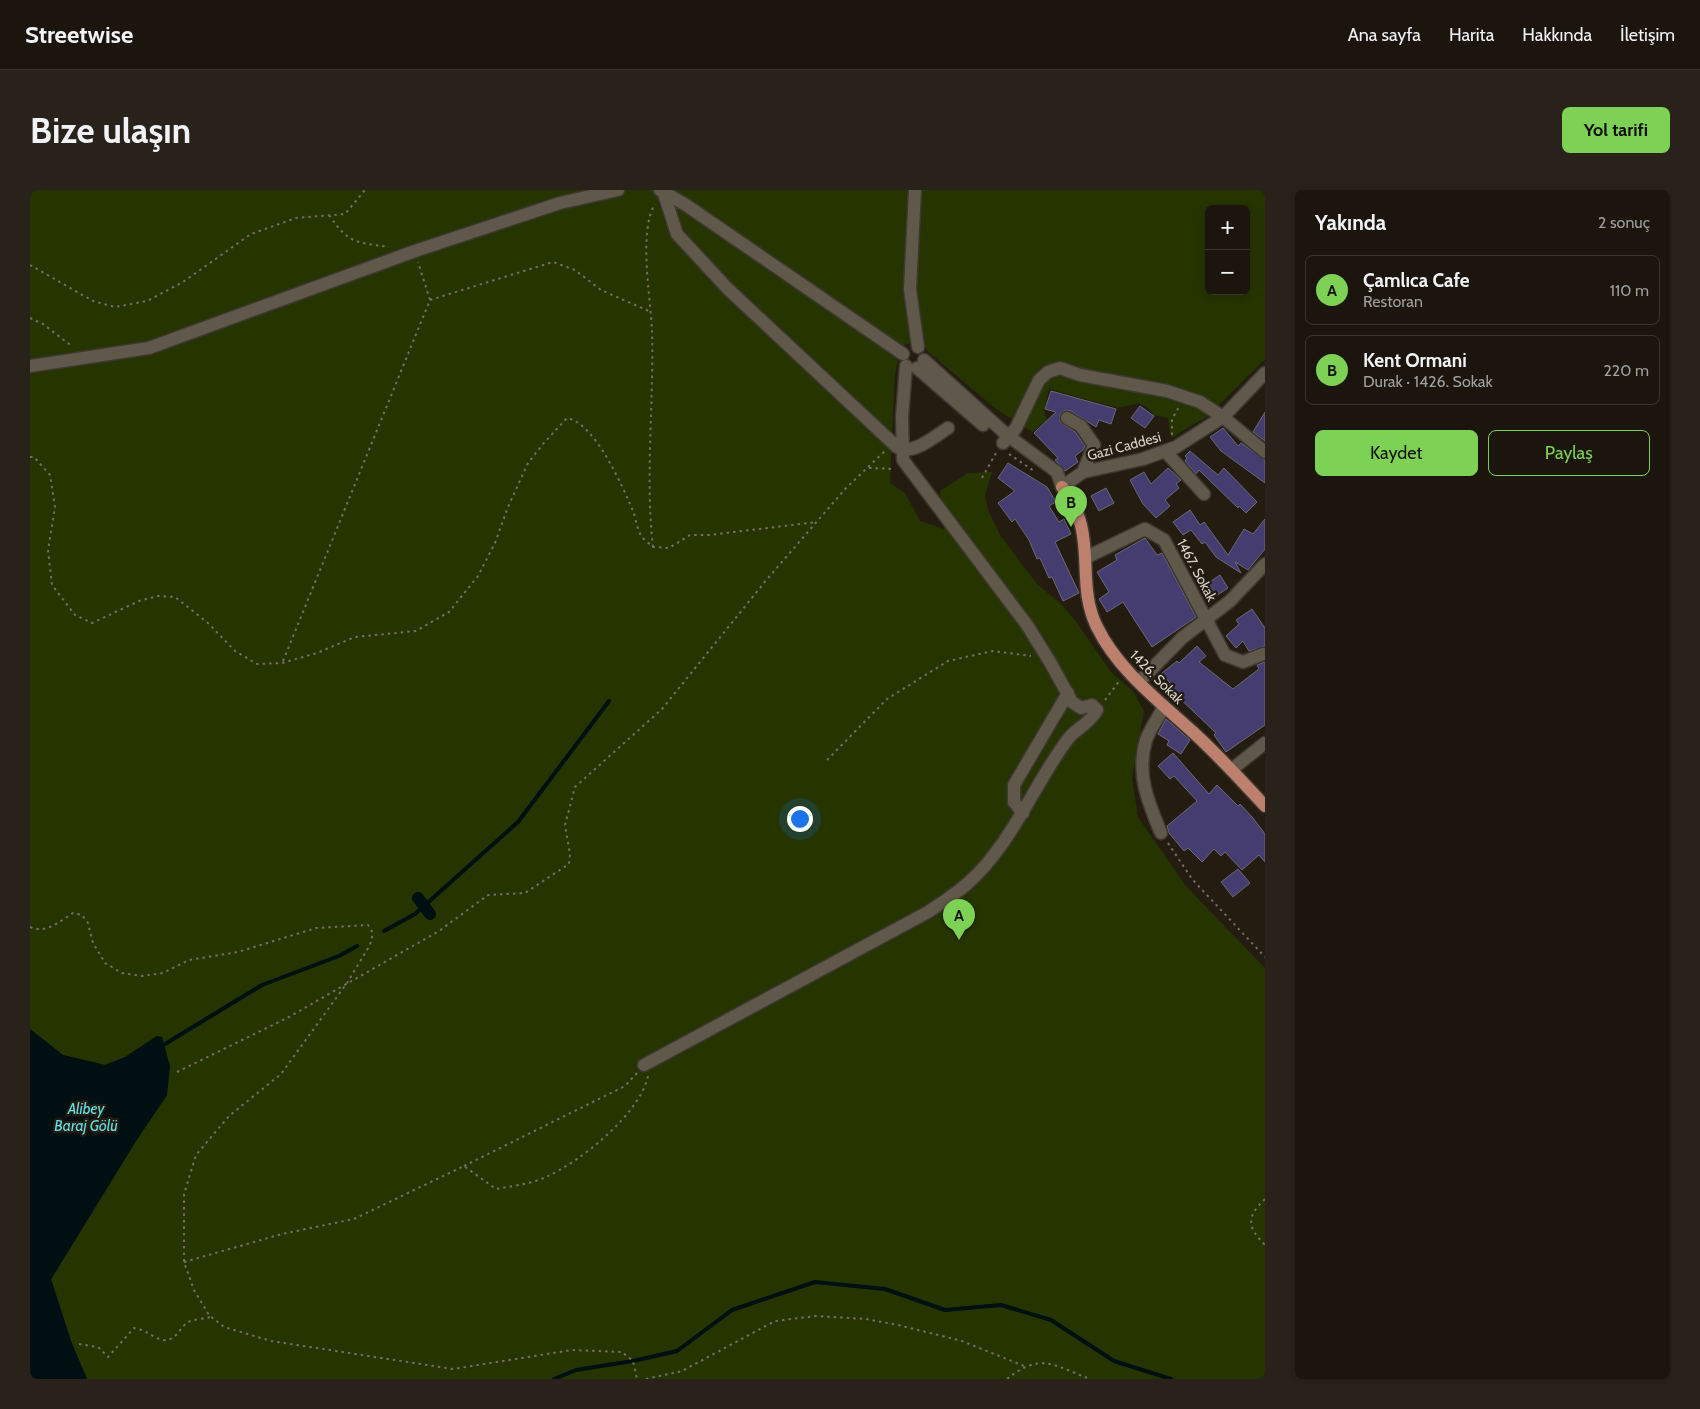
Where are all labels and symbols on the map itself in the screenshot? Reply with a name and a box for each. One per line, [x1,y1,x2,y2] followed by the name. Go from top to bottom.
[1085,428,1163,464] street label: Gazi Caddesi
[1055,486,1087,527] pin: B
[1173,536,1221,605] street label: 1467. Sokak
[1126,646,1188,708] street label: 1426. Sokak
[787,806,813,832] your location
[943,899,975,940] pin: A
[54,1100,118,1135] water label: Alibey Baraj Gölü

